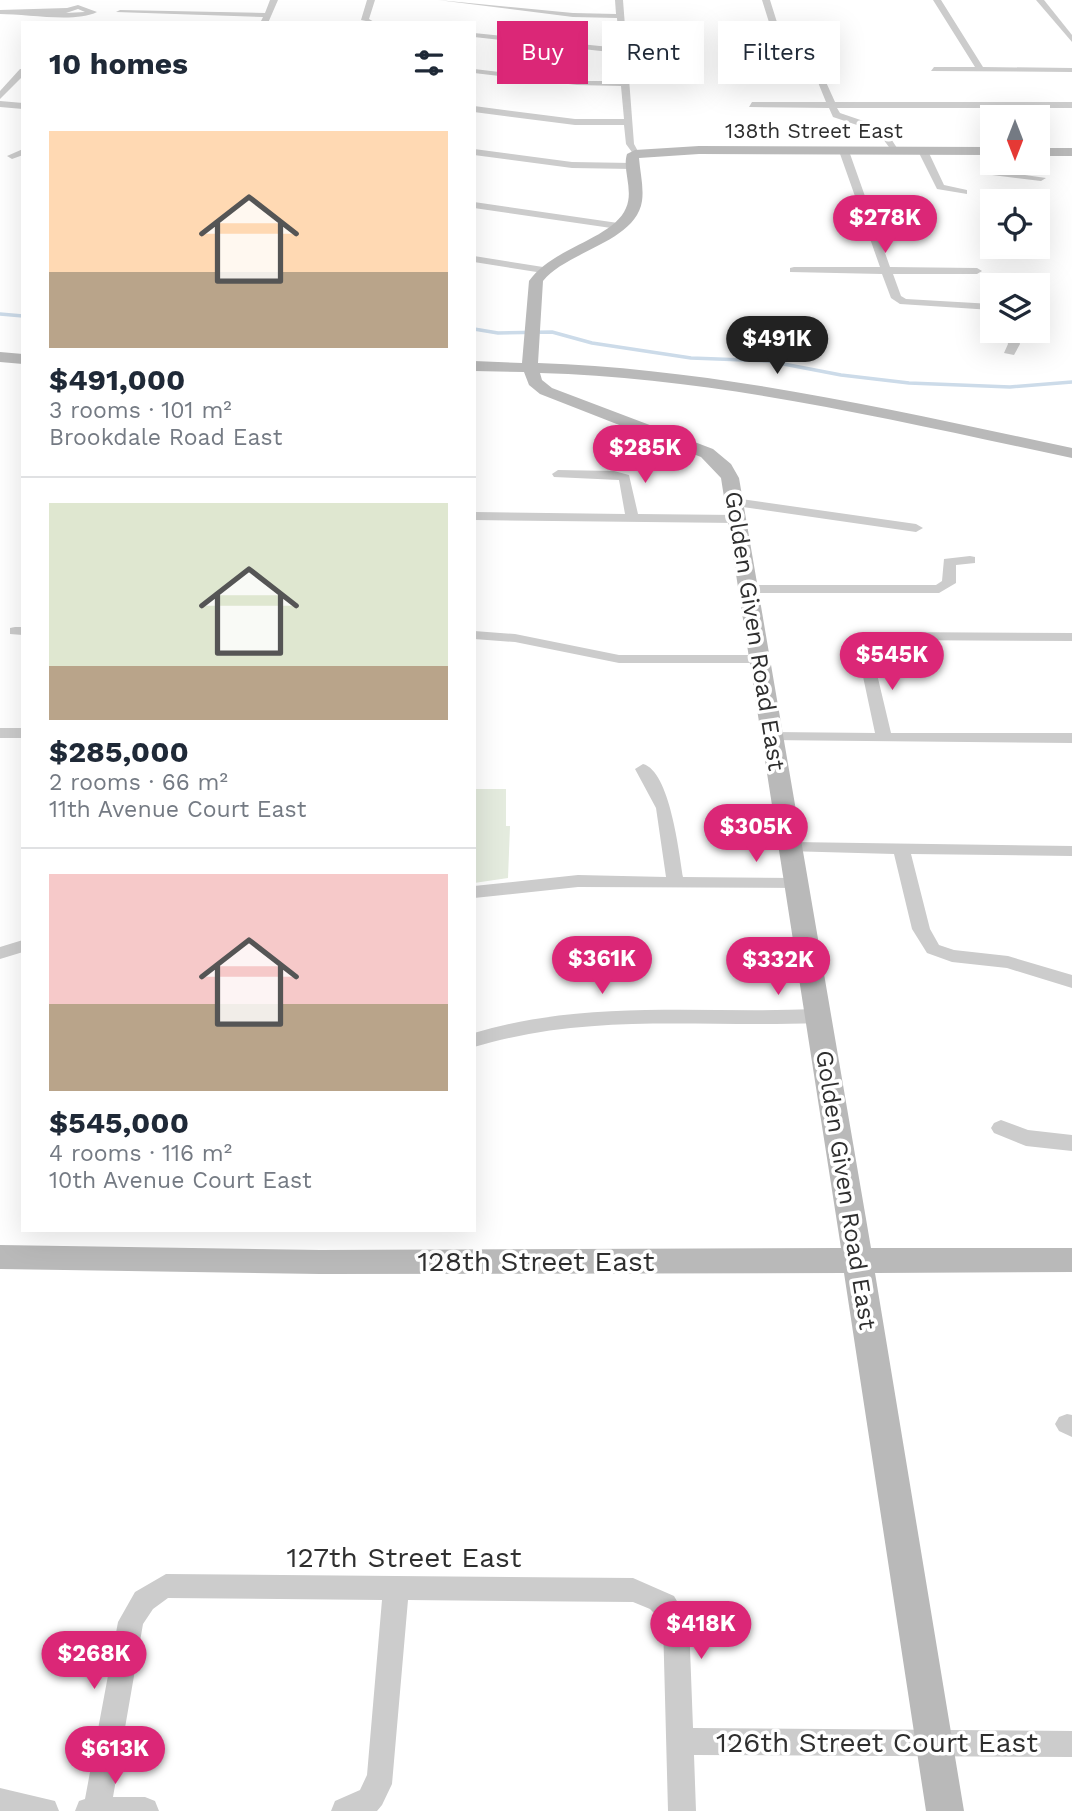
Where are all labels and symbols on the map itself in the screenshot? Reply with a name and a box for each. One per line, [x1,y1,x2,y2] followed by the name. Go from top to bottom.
[980,105,1050,175] north arrow
[725,118,903,143] street label: 138th Street East
[836,196,934,255] pin: $278K
[728,316,826,376] pin: $491K
[596,426,694,485] pin: $285K
[719,489,791,773] street label: Golden Given Road East
[843,632,941,692] pin: $545K
[707,804,805,864] pin: $305K
[553,936,651,996] pin: $361K
[729,937,827,997] pin: $332K
[810,1048,882,1332] street label: Golden Given Road East
[417,1245,655,1278] street label: 128th Street East
[286,1541,522,1574] street label: 127th Street East
[652,1602,750,1661] pin: $418K
[45,1632,143,1691] pin: $268K
[66,1726,164,1786] pin: $613K
[716,1726,1038,1759] street label: 126th Street Court East

